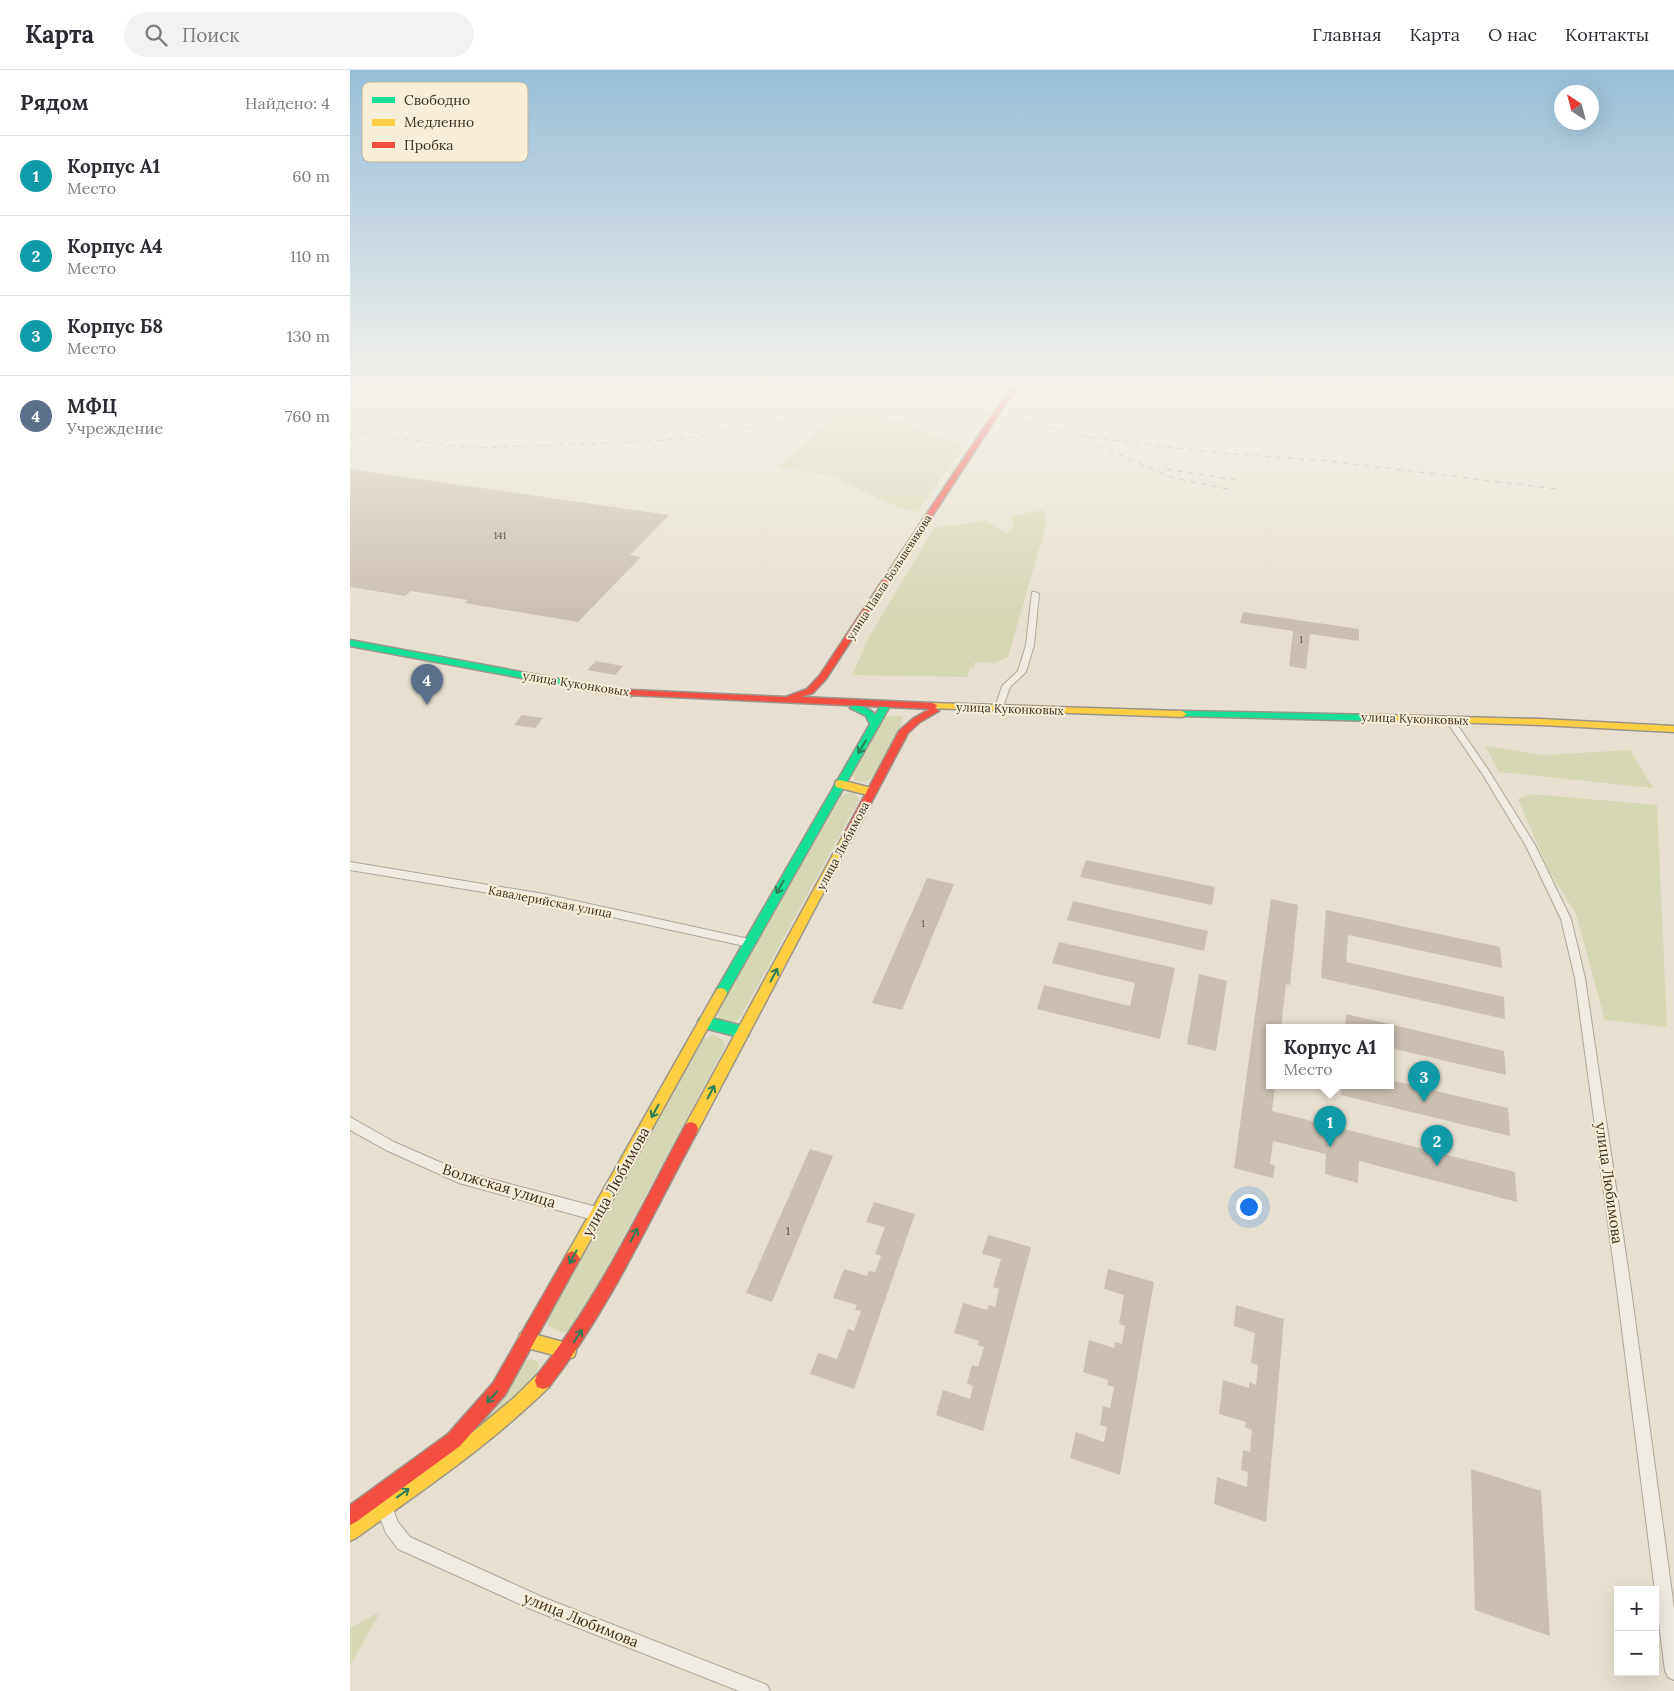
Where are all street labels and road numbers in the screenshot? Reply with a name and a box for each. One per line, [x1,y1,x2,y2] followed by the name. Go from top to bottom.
[843,512,935,642] street label: улица Павла Большевикова
[522,668,631,699] street label: улица Куконковых
[956,699,1065,718] street label: улица Куконковых
[1361,709,1470,728] street label: улица Куконковых
[813,799,872,893] street label: улица Любимова
[487,882,613,921] street label: Кавалерийская улица
[1592,1121,1627,1245] street label: улица Любимова
[578,1123,654,1240] street label: улица Любимова
[440,1159,558,1212] street label: Волжская улица
[521,1588,642,1651] street label: улица Любимова

